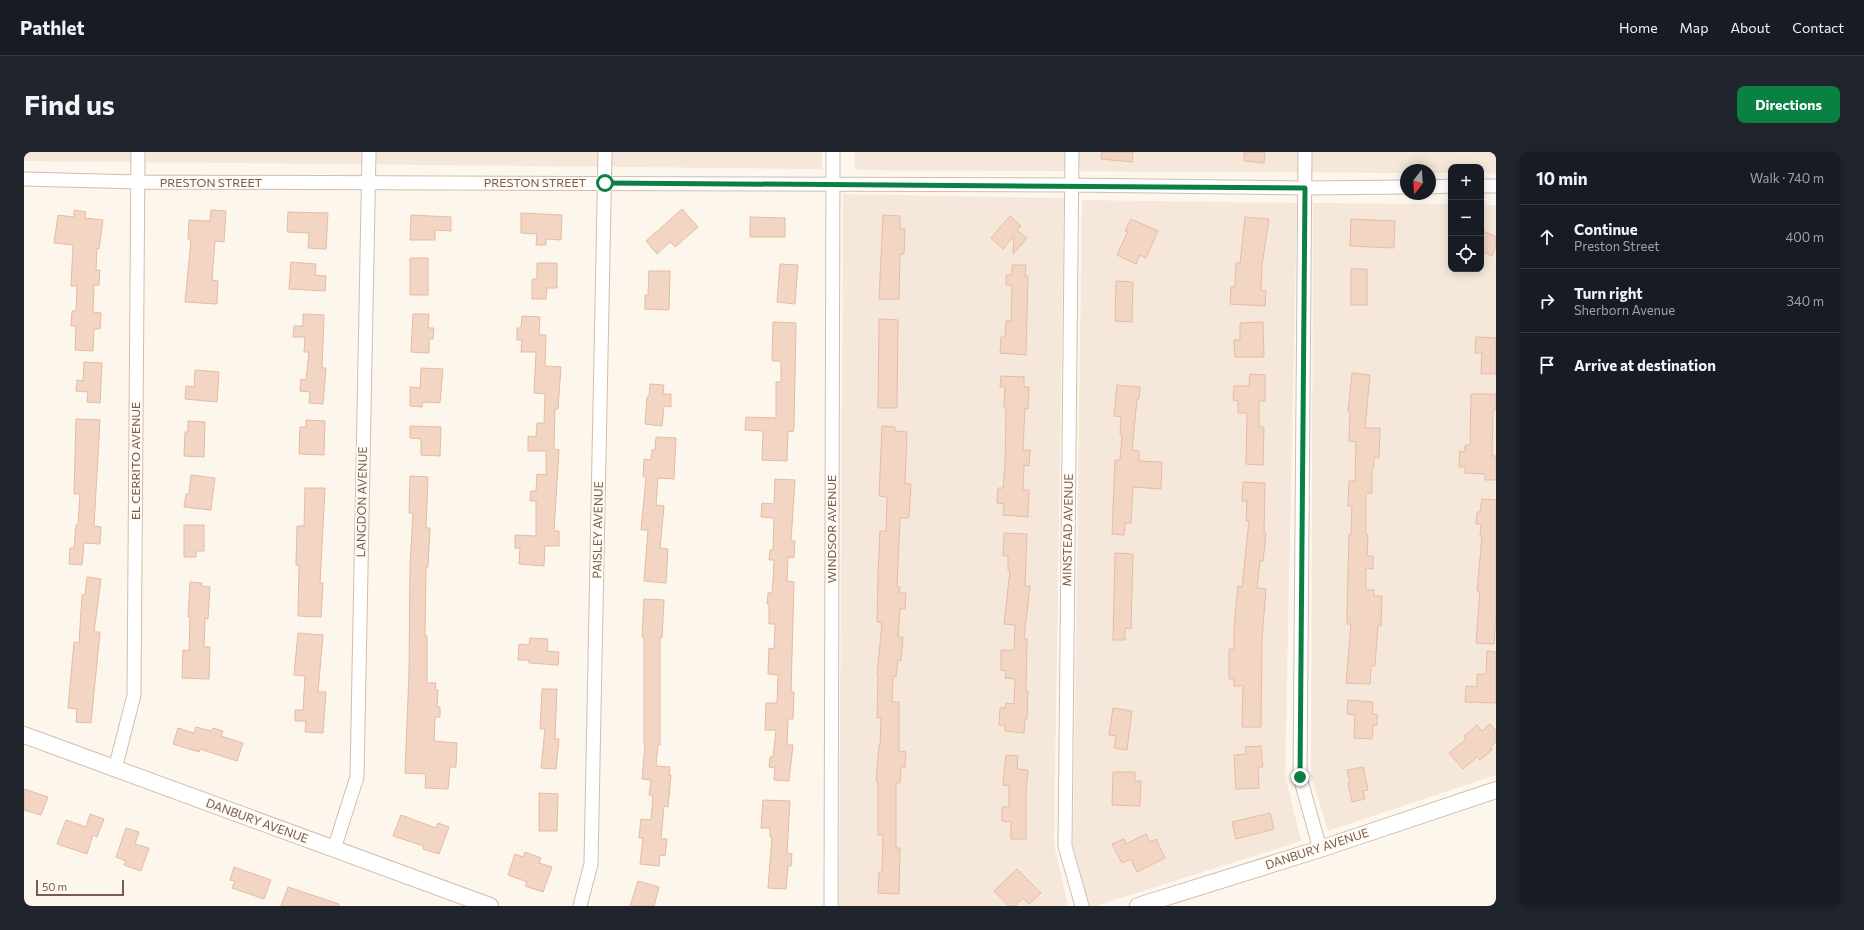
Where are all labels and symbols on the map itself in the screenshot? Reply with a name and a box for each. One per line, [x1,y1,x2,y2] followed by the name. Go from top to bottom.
[1400,164,1436,200] north arrow
[596,174,614,192] route start
[160,175,263,189] street label: PRESTON STREET
[484,175,587,189] street label: PRESTON STREET
[128,402,142,520] street label: EL CERRITO AVENUE
[353,447,369,557] street label: LANGDON AVENUE
[1059,474,1075,586] street label: MINSTEAD AVENUE
[824,475,838,583] street label: WINDSOR AVENUE
[589,481,605,579] street label: PAISLEY AVENUE
[1291,768,1309,786] route end
[204,795,310,845] street label: DANBURY AVENUE
[1263,825,1370,871] street label: DANBURY AVENUE
[36,878,124,897] scale bar

